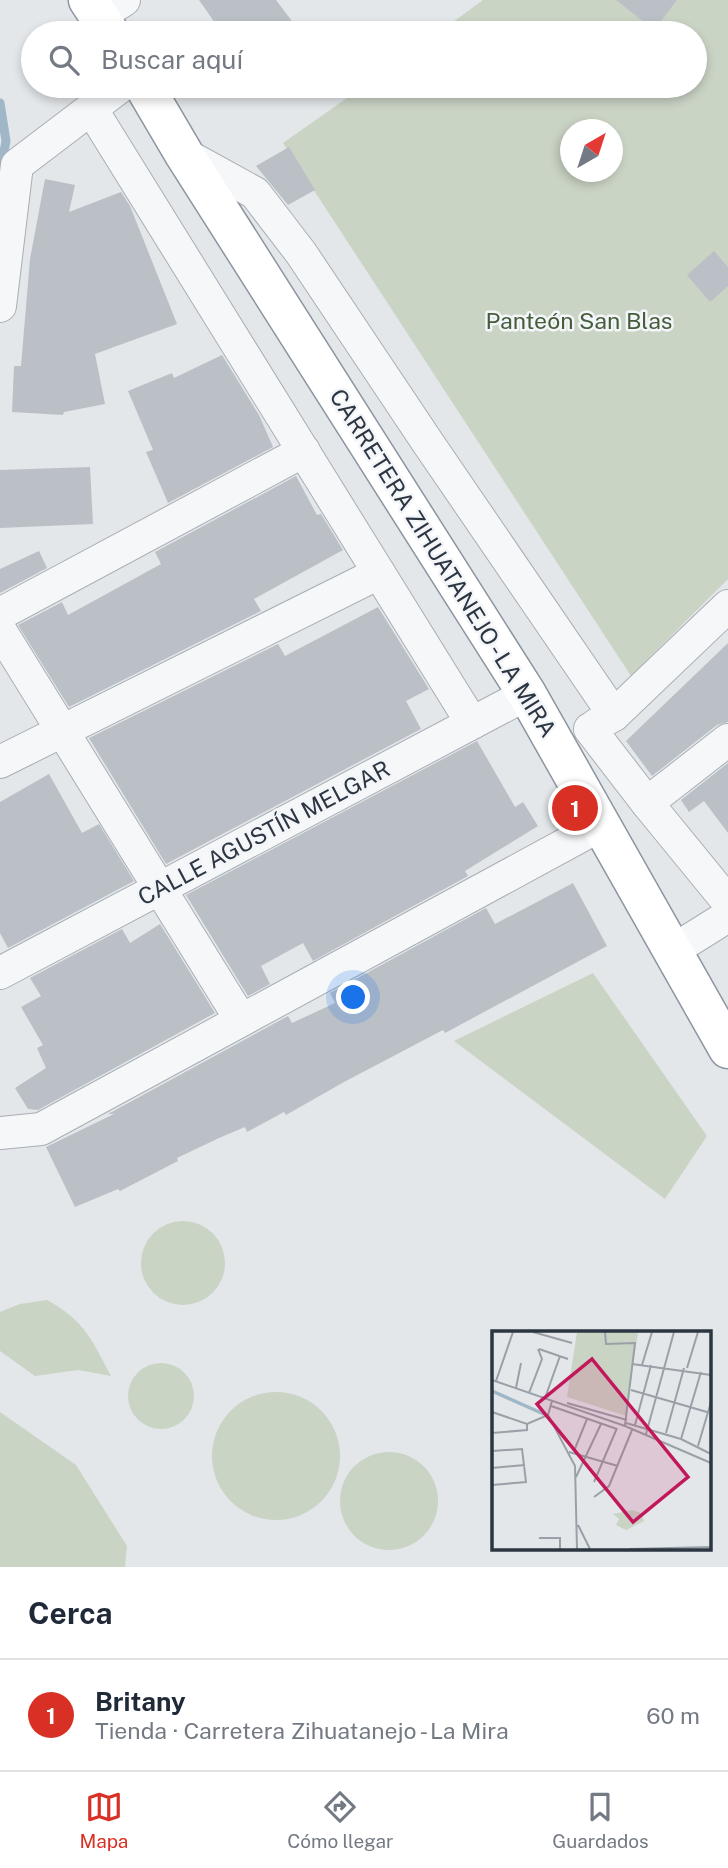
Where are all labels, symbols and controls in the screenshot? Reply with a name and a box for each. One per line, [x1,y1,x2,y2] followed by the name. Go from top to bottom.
[21,21,707,98] search box
[45,41,83,79] icon: search
[101,44,243,75] text: Buscar aquí
[560,119,623,182] north arrow
[486,307,672,334] park label: Panteón San Blas
[325,384,562,742] street label: CARRETERA ZIHUATANEJO - LA MIRA
[133,755,394,911] street label: CALLE AGUSTÍN MELGAR
[552,782,598,834] pin: 1
[336,980,370,1014] your location
[492,1331,710,1549] inset map
[28,1595,113,1631] text: Cerca
[95,1686,186,1717] text: Britany
[46,1702,56,1729] text: 1
[646,1702,700,1729] text: 60 m
[95,1717,509,1744] text: Tienda · Carretera Zihuatanejo - La Mira
[79,1788,128,1852] tab: Mapa
[287,1788,394,1852] tab: Cómo llegar
[552,1788,649,1852] tab: Guardados

